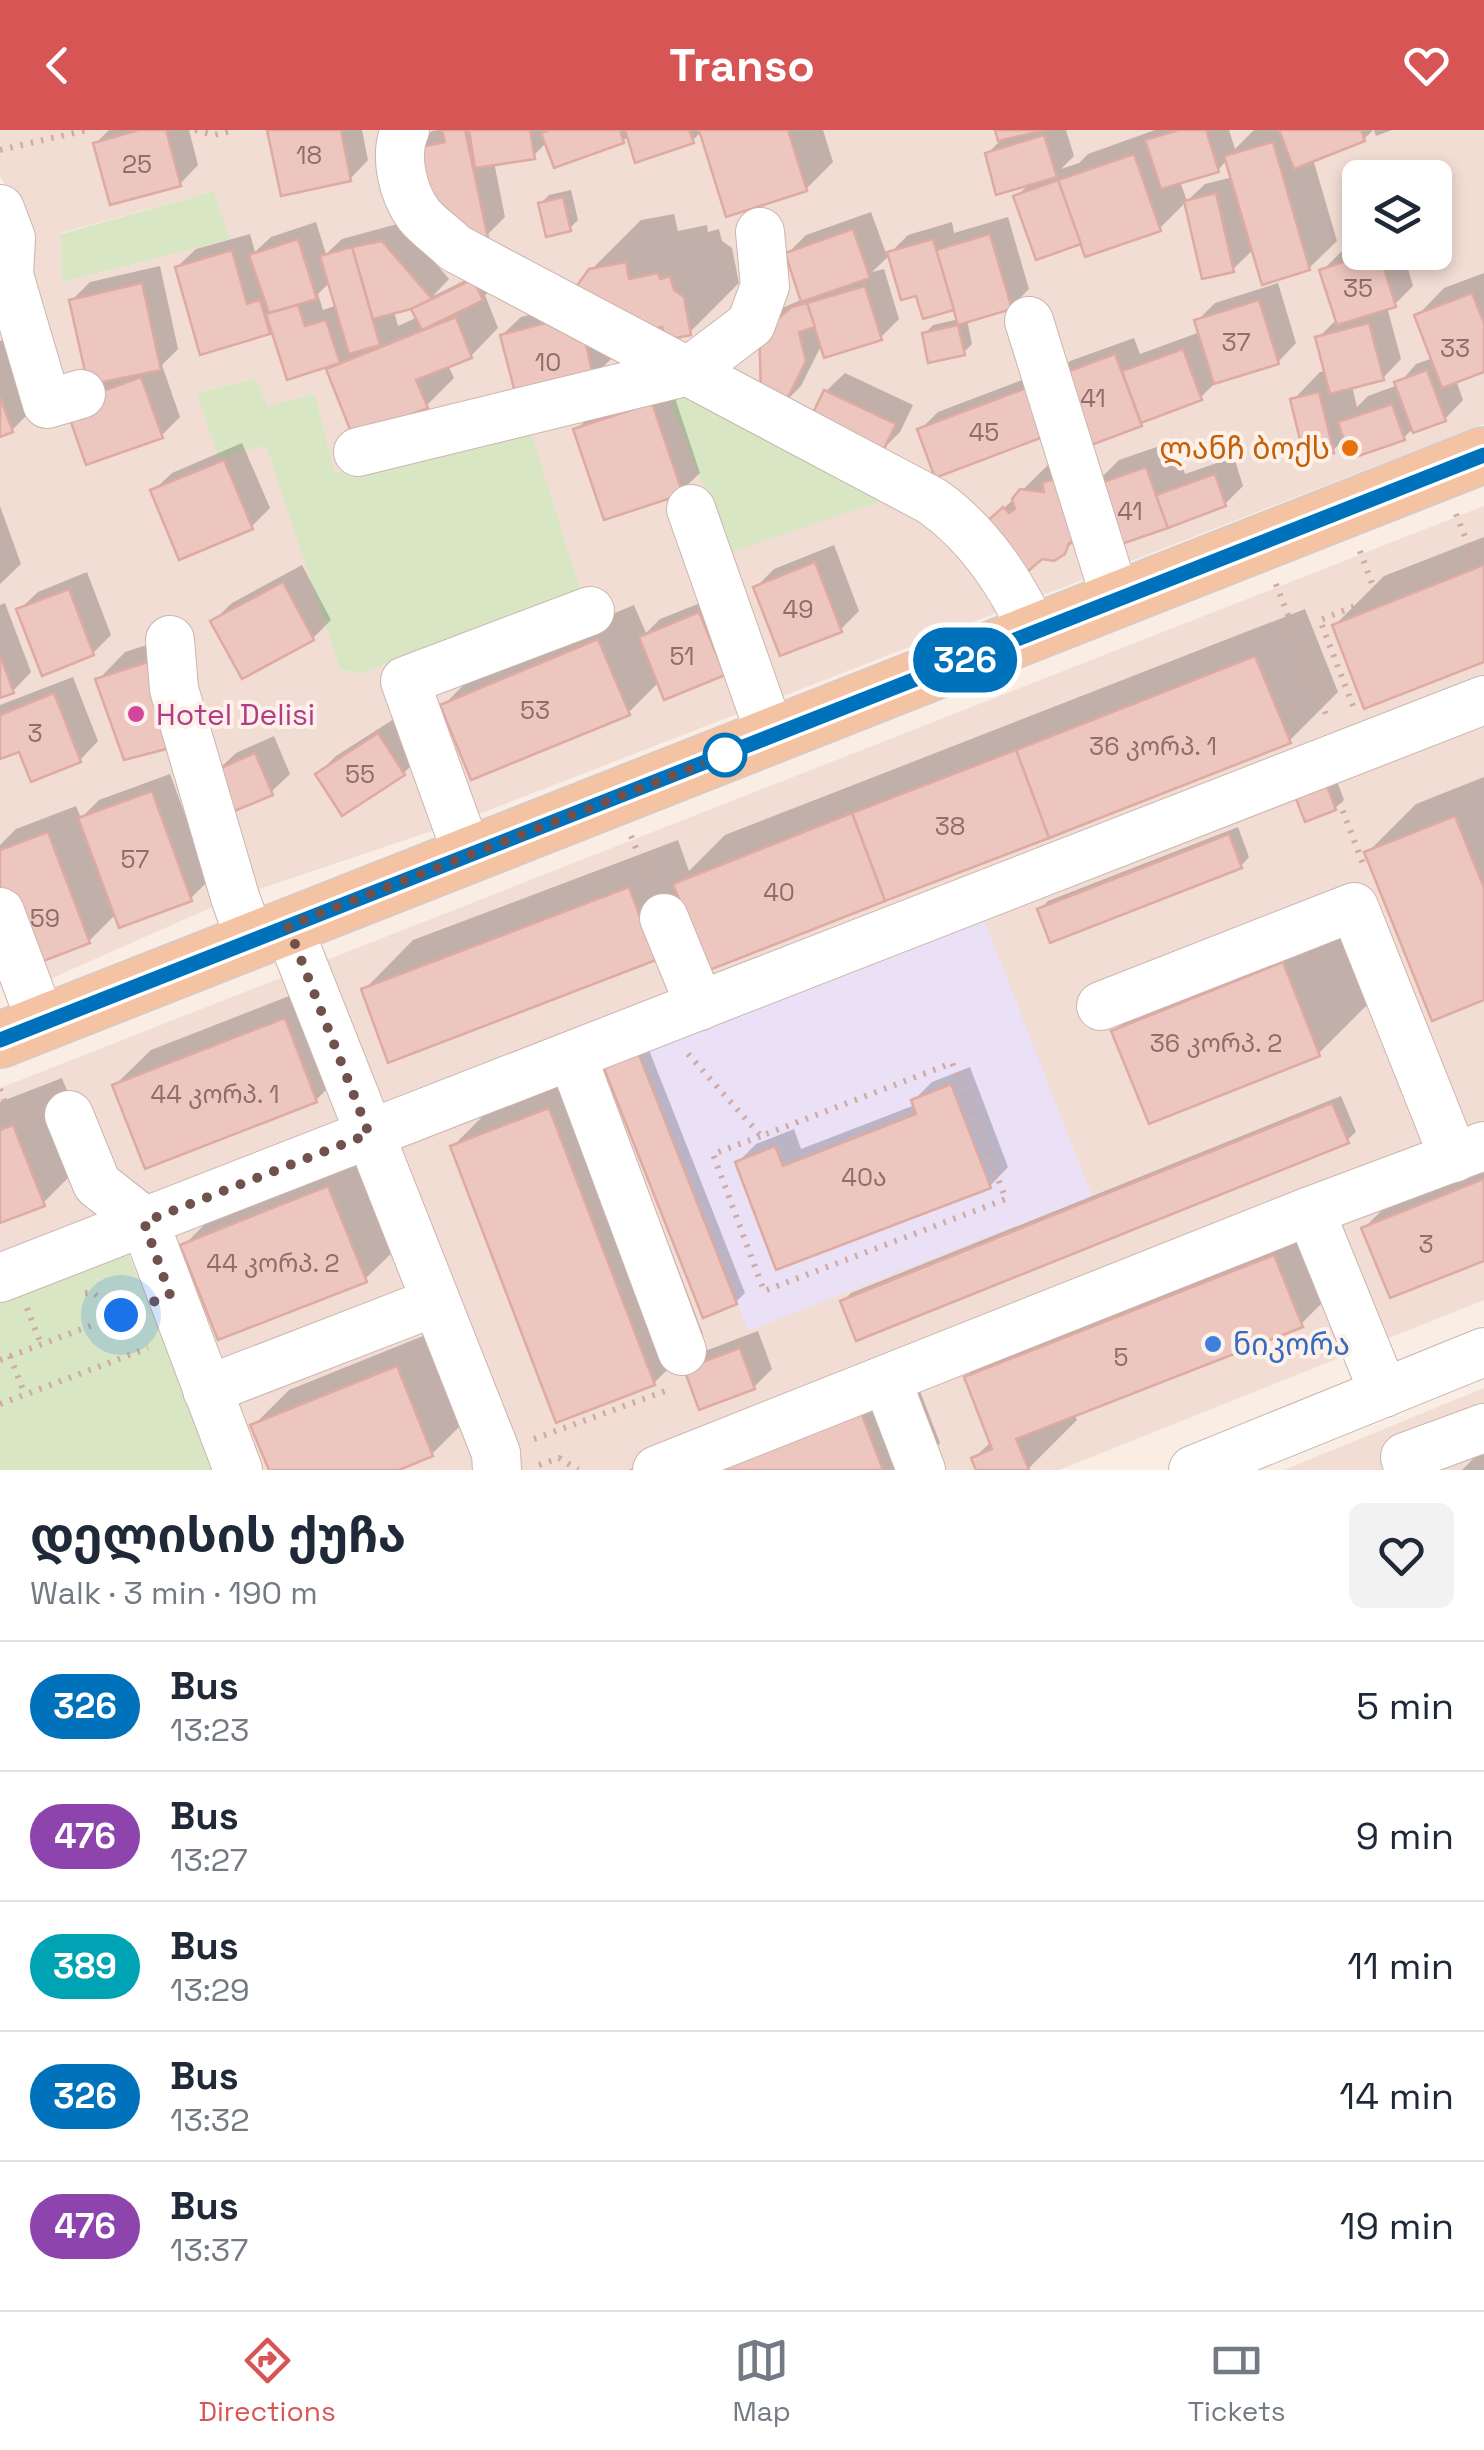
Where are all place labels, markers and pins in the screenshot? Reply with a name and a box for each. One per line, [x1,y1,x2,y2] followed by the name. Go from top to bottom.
[1159,429,1330,468] place label: ლანჩ ბოქს
[1339,437,1361,459] marker: ლანჩ ბოქს
[156,695,315,734] place label: Hotel Delisi
[125,703,147,725] marker: Hotel Delisi
[704,734,746,776] unlabelled marker
[1233,1325,1350,1364] place label: ნიკორა
[1202,1333,1224,1355] marker: ნიკორა

